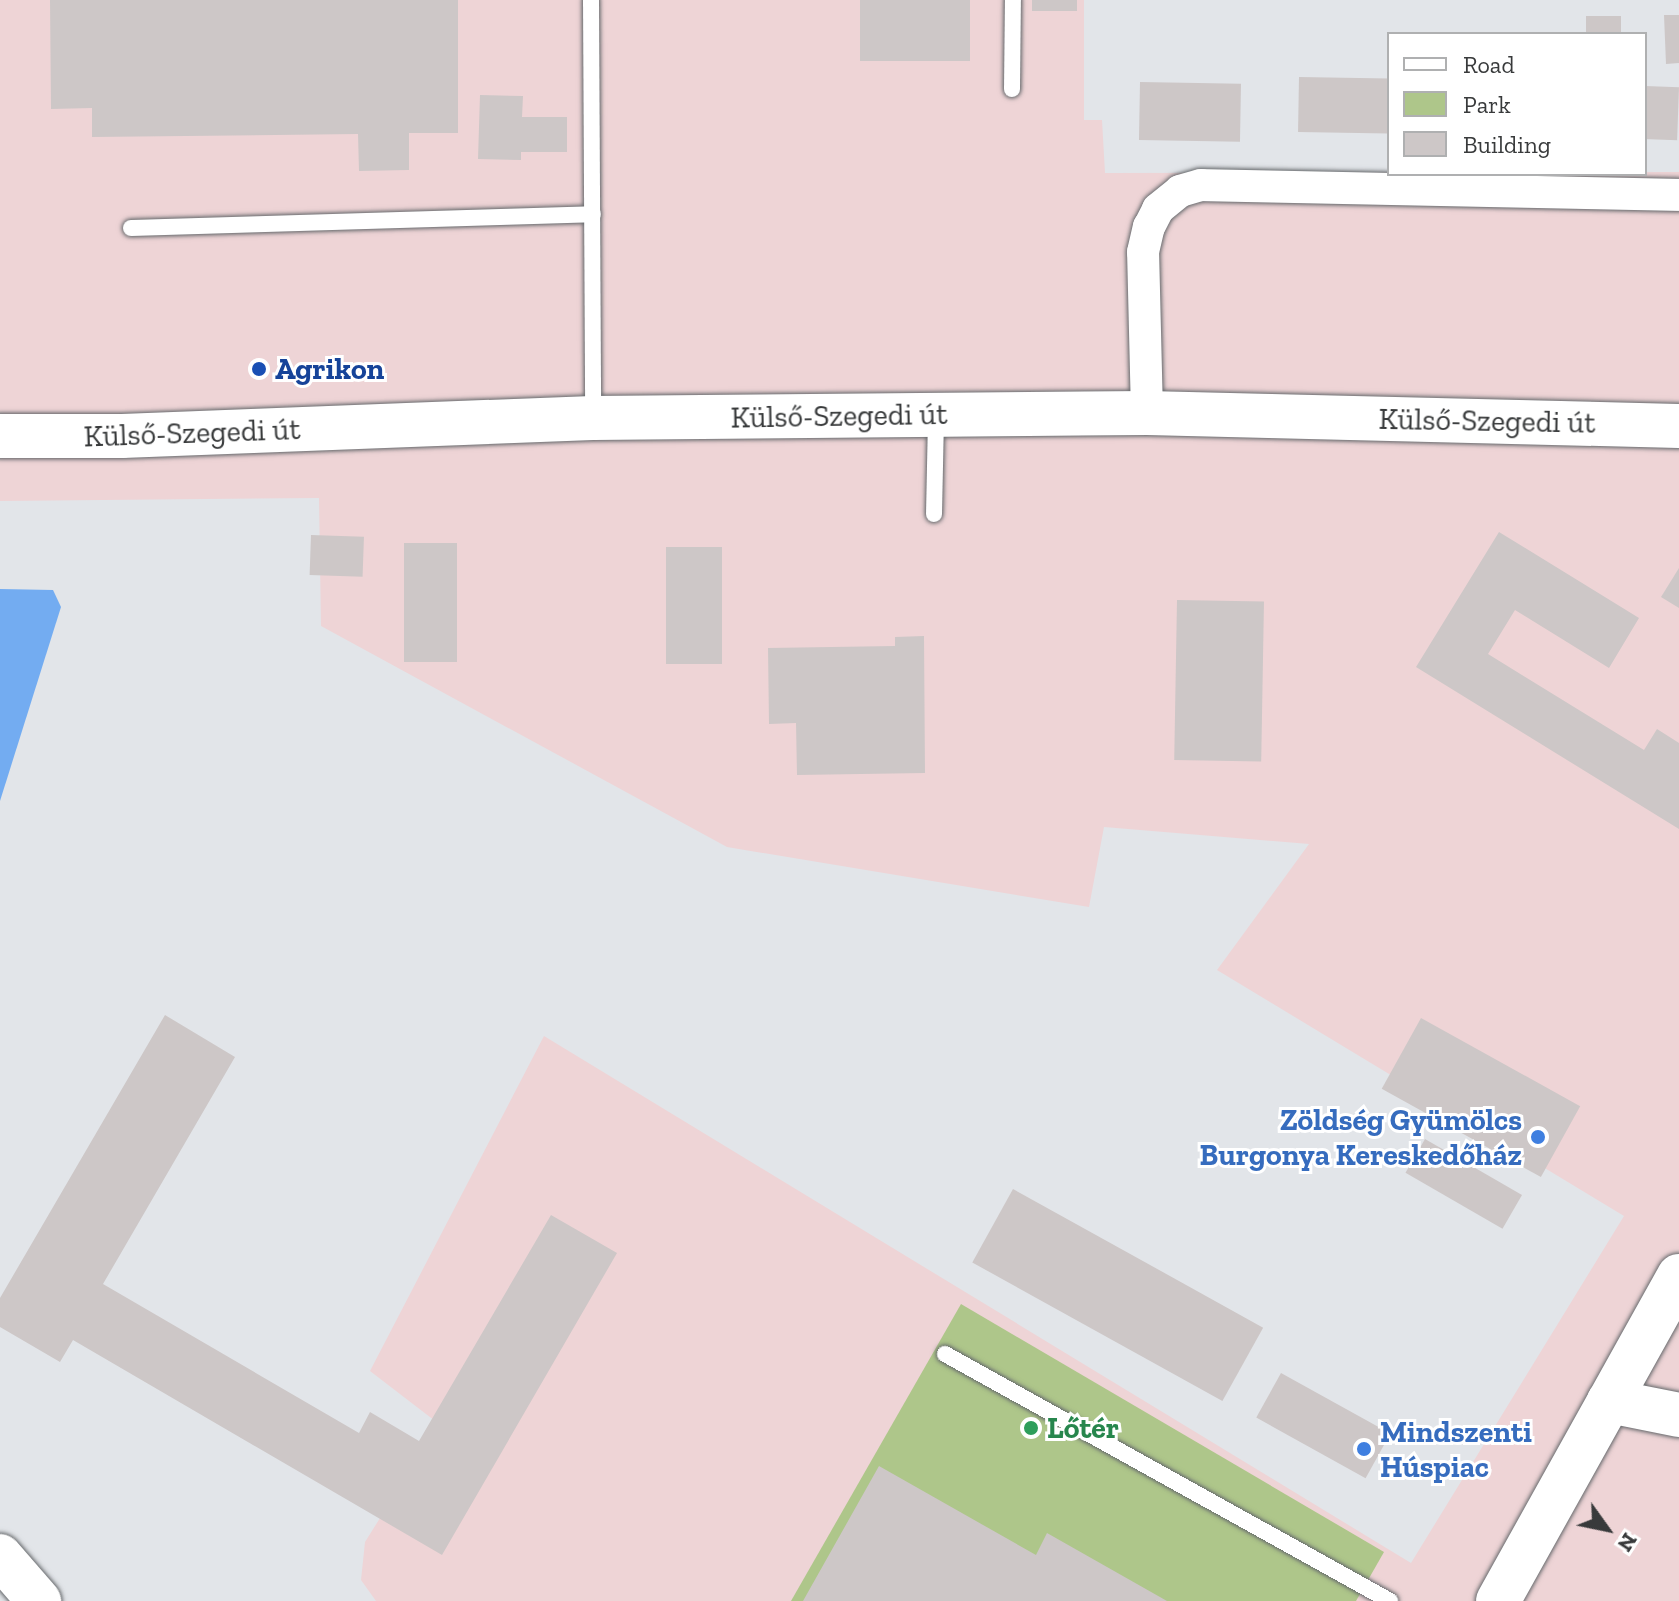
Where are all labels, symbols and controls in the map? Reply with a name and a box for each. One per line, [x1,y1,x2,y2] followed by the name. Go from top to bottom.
[1387,32,1647,176] legend
[1463,50,1515,79] text: Road
[1463,90,1511,119] text: Park
[1463,130,1551,159] text: Building
[275,351,384,387] place label: Agrikon
[250,360,268,378] marker: Agrikon
[730,396,948,436] street label: Külső-Szegedi út
[1378,401,1596,441] street label: Külső-Szegedi út
[83,411,301,455] street label: Külső-Szegedi út
[1199,1102,1522,1172] place label: Zöldség Gyümölcs Burgonya Kereskedőház
[1529,1128,1547,1146] marker: Zöldség Gyümölcs Burgonya Kereskedőház
[1047,1410,1119,1446] place label: Lőtér
[1380,1414,1532,1484] place label: Mindszenti Húspiac
[1022,1419,1040,1437] marker: Lőtér
[1355,1440,1373,1458] marker: Mindszenti Húspiac
[1567,1489,1647,1569] north arrow
[1612,1528,1643,1557] text: N

